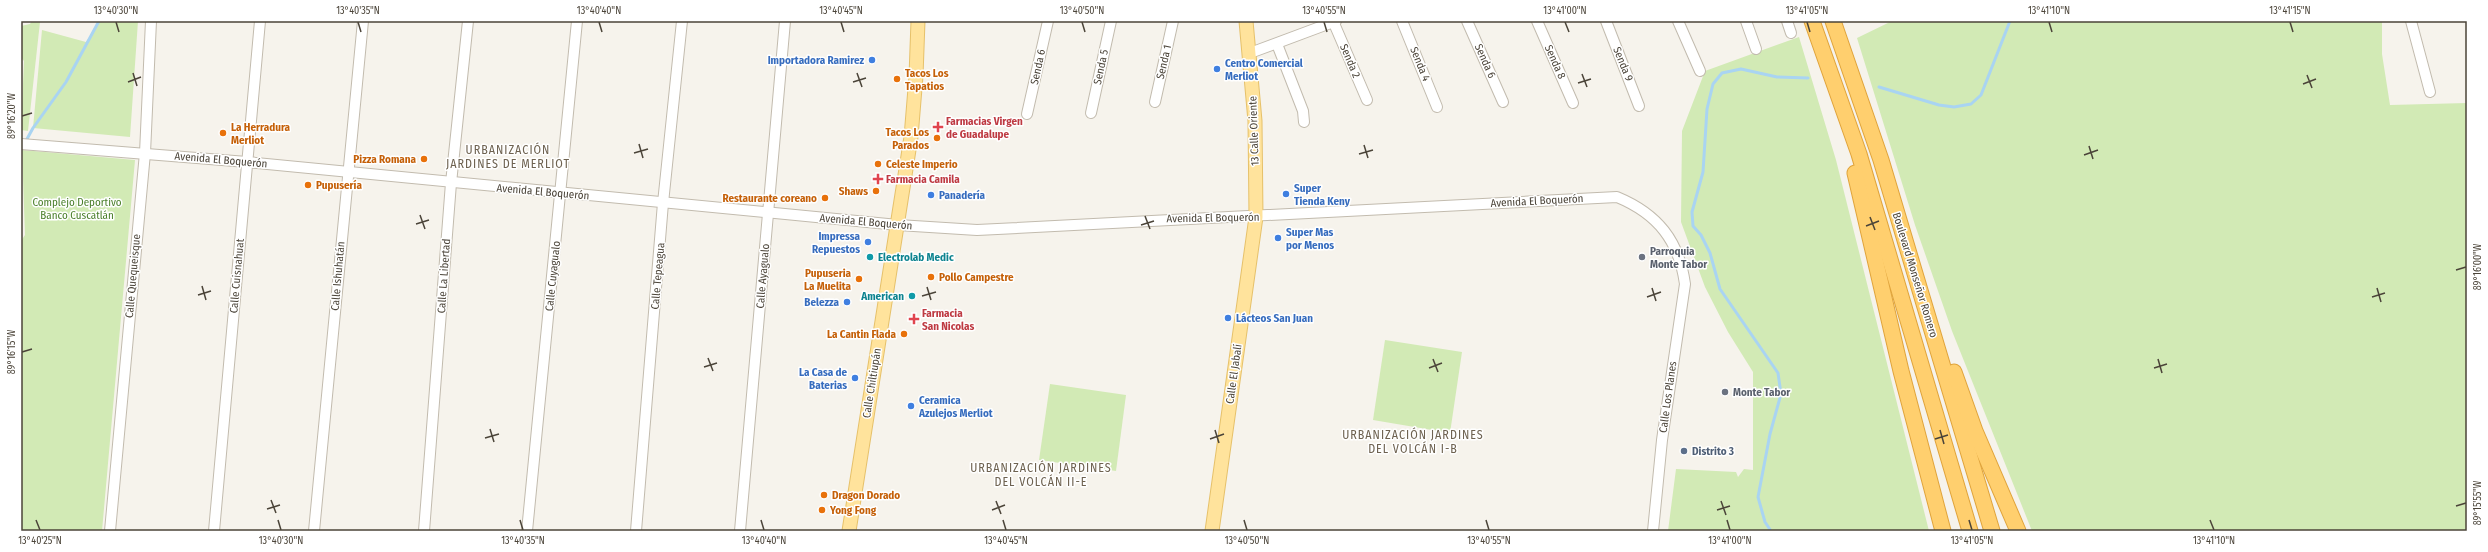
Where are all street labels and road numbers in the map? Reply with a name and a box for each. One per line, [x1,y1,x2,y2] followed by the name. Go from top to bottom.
[1337,42,1363,80] street label: Senda 2
[1472,42,1498,81] street label: Senda 6
[1542,43,1568,82] street label: Senda 8
[1154,44,1174,80] street label: Senda 1
[1407,45,1433,84] street label: Senda 4
[1610,45,1636,83] street label: Senda 9
[1028,48,1048,86] street label: Senda 6
[1091,48,1111,86] street label: Senda 5
[1246,96,1262,166] street label: 13 Calle Oriente
[174,149,268,171] street label: Avenida El Boquerón
[496,181,590,203] street label: Avenida El Boquerón
[1490,192,1584,210] street label: Avenida El Boquerón
[819,211,913,233] street label: Avenida El Boquerón
[1166,211,1260,225] street label: Avenida El Boquerón
[1890,211,1940,339] street label: Boulevard Monseñor Romero
[123,233,143,319] street label: Calle Quequeisque
[227,238,247,314] street label: Calle Cuisnahuat
[435,238,453,314] street label: Calle La Libertad
[543,240,563,312] street label: Calle Cuyagualo
[328,241,348,311] street label: Calle Ishuhatán
[649,242,667,310] street label: Calle Tepeagua
[754,243,772,309] street label: Calle Ayagualo
[1223,343,1245,405] street label: Calle El Jabalí
[860,347,884,419] street label: Calle Chiltiupán
[1657,360,1679,434] street label: Calle Los Planes

